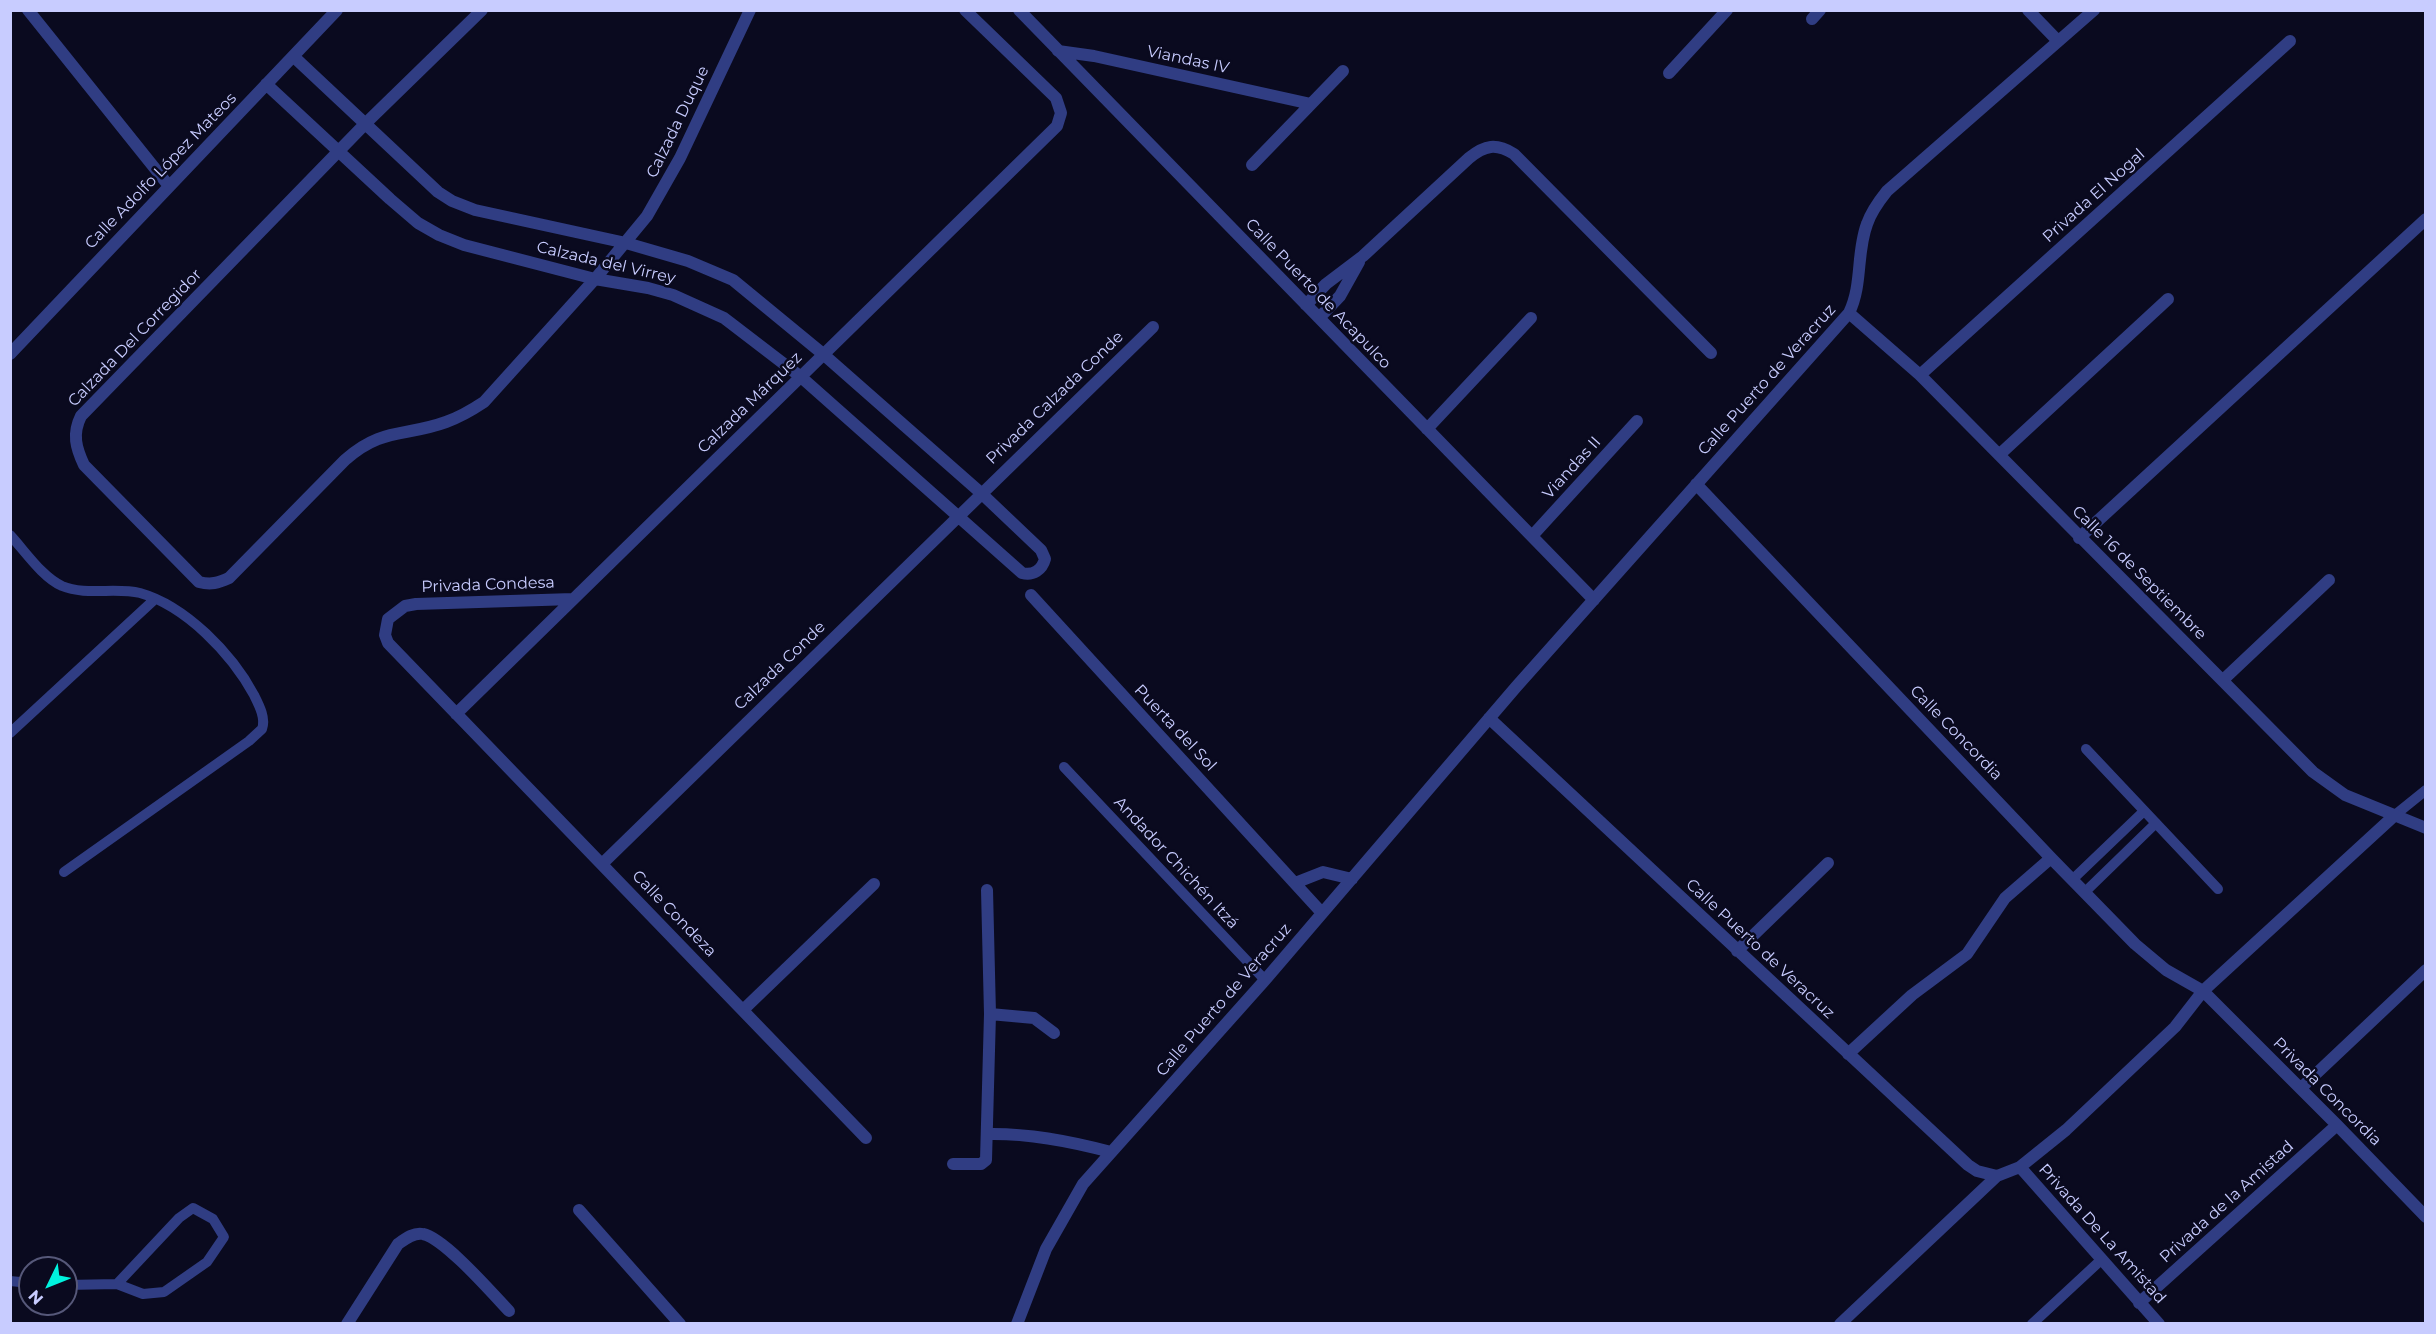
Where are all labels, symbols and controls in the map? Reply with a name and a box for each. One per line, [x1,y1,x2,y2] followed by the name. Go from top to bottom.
[1145,42,1231,78] street label: Viandas IV
[643,63,713,181] street label: Calzada Duque
[81,89,241,253] street label: Calle Adolfo López Mateos
[2039,145,2149,247] street label: Privada El Nogal
[1241,215,1395,373] street label: Calle Puerto de Acapulco
[535,238,677,288] street label: Calzada del Virrey
[64,265,206,411] street label: Calzada Del Corregidor
[1694,301,1840,459] street label: Calle Puerto de Veracruz
[982,327,1128,469] street label: Privada Calzada Conde
[694,348,806,458] street label: Calzada Márquez
[1539,433,1605,503] street label: Viandas II
[2068,502,2210,644] street label: Calle 16 de Septiembre
[421,573,555,597] street label: Privada Condesa
[730,618,830,714] street label: Calzada Conde
[1130,681,1220,775] street label: Puerta del Sol
[1906,681,2006,785] street label: Calle Concordia
[1110,793,1242,933] street label: Andador Chichén Itzá
[628,867,720,961] street label: Calle Condeza
[1682,875,1838,1023] street label: Calle Puerto de Veracruz
[1152,920,1296,1080] street label: Calle Puerto de Veracruz
[2269,1034,2385,1150] street label: Privada Concordia
[2156,1137,2298,1267] street label: Privada de la Amistad
[2034,1160,2170,1308] street label: Privada De La Amistad
[18,1256,78,1316] north arrow
[25,1286,47,1308] text: N

